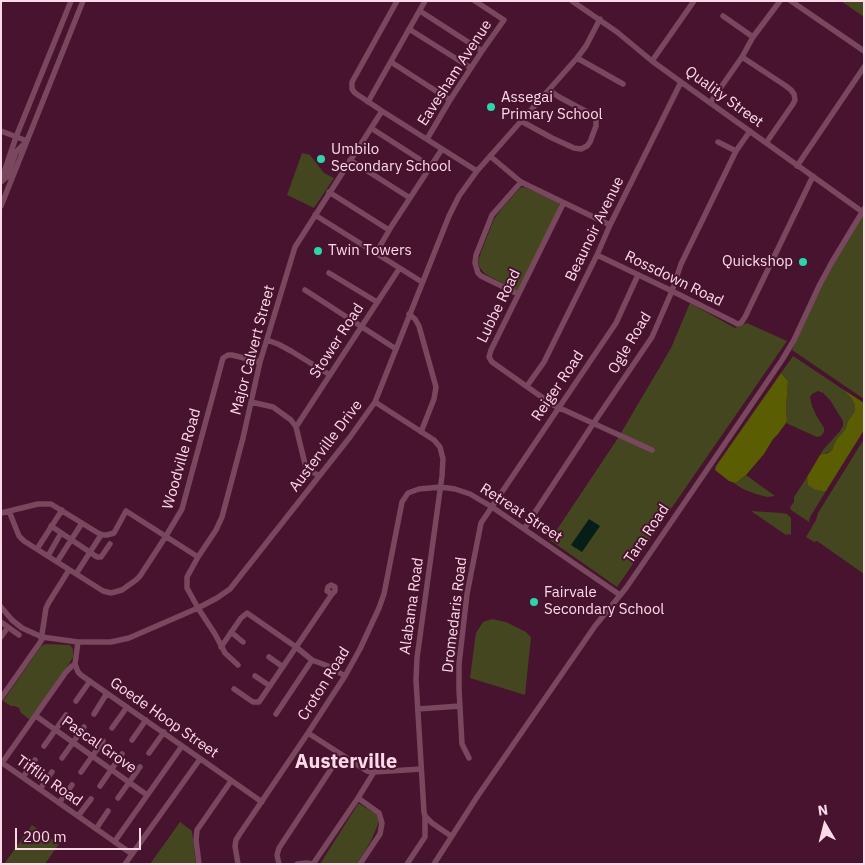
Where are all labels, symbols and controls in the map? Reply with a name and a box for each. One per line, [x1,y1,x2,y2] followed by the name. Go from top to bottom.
[414,17,496,129] street label: Eavesham Avenue
[681,63,767,131] street label: Quality Street
[501,89,603,124] place label: Assegai Primary School
[485,101,497,113] marker: Assegai Primary School
[331,141,451,176] place label: Umbilo Secondary School
[315,153,327,165] marker: Umbilo Secondary School
[562,174,628,284] street label: Beaunoir Avenue
[328,242,412,260] place label: Twin Towers
[312,245,324,257] marker: Twin Towers
[622,247,726,311] street label: Rossdown Road
[722,253,793,271] place label: Quickshop
[797,256,809,268] marker: Quickshop
[473,266,525,346] street label: Lubbe Road
[227,283,279,417] street label: Major Calvert Street
[306,300,368,382] street label: Stower Road
[605,309,655,377] street label: Ogle Road
[528,347,588,425] street label: Reiger Road
[286,397,366,495] street label: Austerville Drive
[159,406,205,512] street label: Woodville Road
[476,480,566,546] street label: Retreat Street
[621,501,673,567] street label: Tara Road
[396,556,428,656] street label: Alabama Road
[439,556,471,674] street label: Dromedaris Road
[544,584,664,619] place label: Fairvale Secondary School
[528,596,540,608] marker: Fairvale Secondary School
[294,644,354,724] street label: Croton Road
[106,674,222,762] street label: Goede Hoop Street
[58,713,140,777] street label: Pascal Grove
[295,750,397,774] district label: Austerville
[13,752,85,810] street label: Tifflin Road
[800,800,850,850] north arrow
[817,801,829,820] text: N
[18,818,144,850] scale bar
[23,827,67,846] text: 200 m

